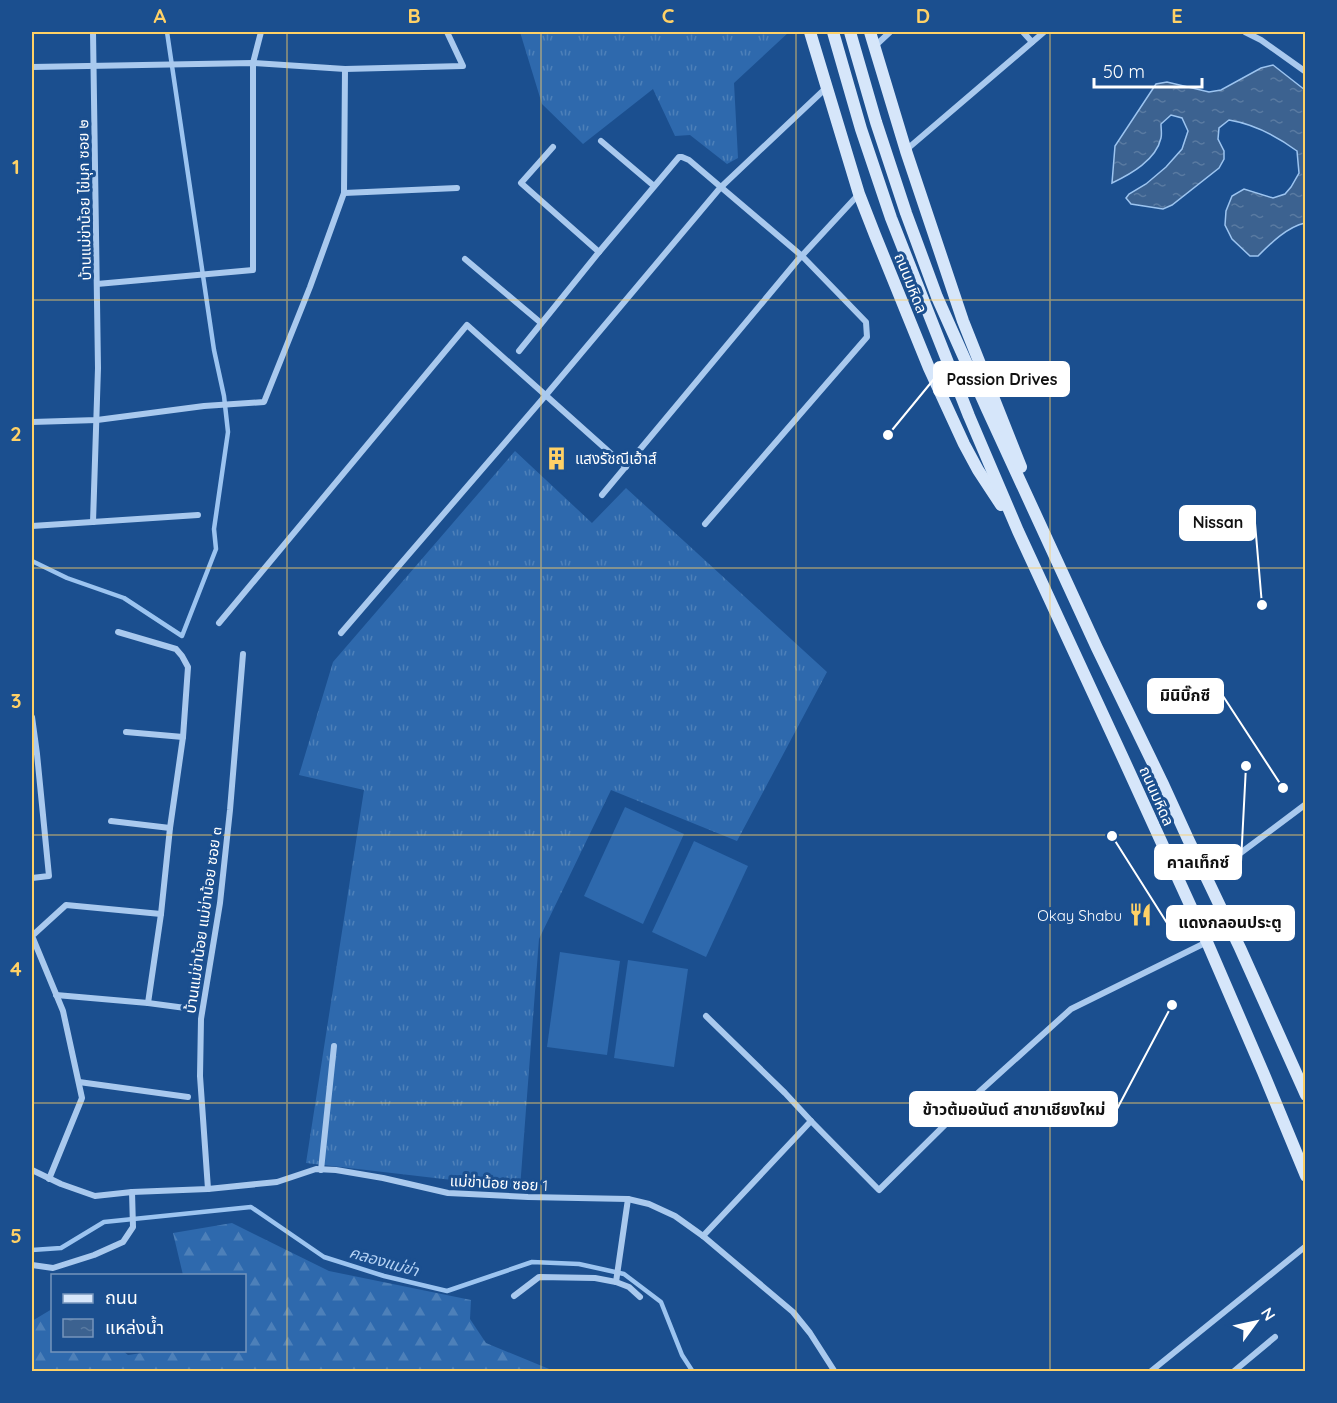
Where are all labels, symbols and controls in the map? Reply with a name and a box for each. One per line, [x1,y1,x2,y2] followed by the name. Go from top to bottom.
[154,3,167,28] text: A
[407,3,421,28] text: B
[662,3,675,28] text: C
[916,3,930,28] text: D
[1171,3,1183,28] text: E
[1094,51,1202,89] scale bar
[1103,60,1145,83] text: 50 m
[73,119,95,281] street label: บ้านแม่ข่าน้อย ไข่มุก ซอย ๒
[12,154,20,179] text: 1
[890,250,932,316] street label: ถนนมหิดล
[934,362,1069,396] callout: Passion Drives
[946,369,1058,389] text: Passion Drives
[10,421,22,446] text: 2
[544,445,570,471] building icon: แสงรัชณีเฮ้าส์
[575,449,657,468] place label: แสงรัชณีเฮ้าส์
[1180,506,1255,540] callout: Nissan
[1193,512,1243,532] text: Nissan
[1148,679,1223,713] callout: มินิบิ๊กซี
[1160,685,1210,705] text: มินิบิ๊กซี
[11,688,21,713] text: 3
[1135,763,1179,829] street label: ถนนมหิดล
[180,825,226,1015] street label: บ้านแม่ข่าน้อย แม่ข่าน้อย ซอย ๓
[1155,845,1241,879] callout: คาลเท็กซ์
[1167,852,1230,872] text: คาลเท็กซ์
[1127,902,1153,928] restaurant icon: Okay Shabu
[1037,906,1122,925] place label: Okay Shabu
[1167,906,1294,940] callout: แดงกลอนประตู
[1178,912,1282,933] text: แดงกลอนประตู
[10,956,22,981] text: 4
[910,1092,1117,1126] callout: ข้าวต้มอนันต์ สาขาเชียงใหม่
[923,1099,1105,1119] text: ข้าวต้มอนันต์ สาขาเชียงใหม่
[449,1171,549,1195] street label: แม่ข่าน้อย ซอย 1
[10,1223,22,1248] text: 5
[347,1242,422,1281] water label: คลองแม่ข่า
[51,1274,246,1352] legend
[105,1286,138,1309] text: ถนน
[1226,1292,1286,1352] north arrow
[1257,1303,1280,1324] text: N
[105,1315,164,1339] text: แหล่งน้ำ

